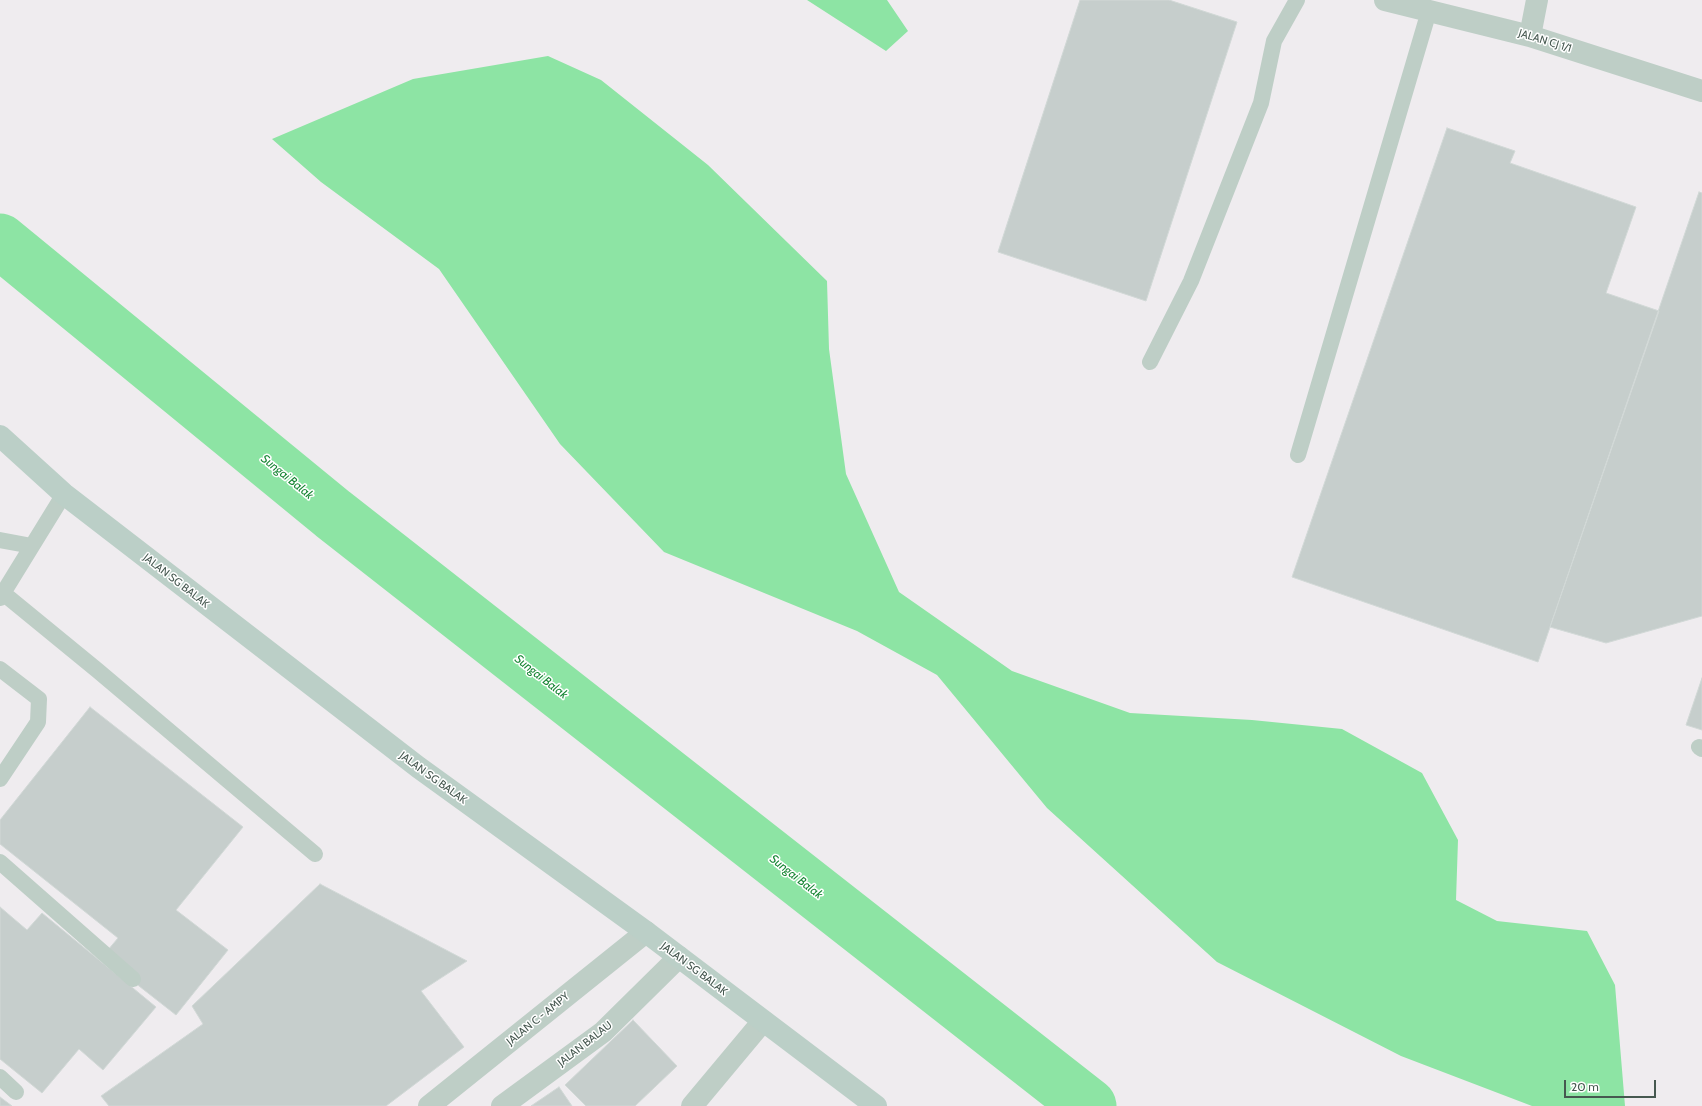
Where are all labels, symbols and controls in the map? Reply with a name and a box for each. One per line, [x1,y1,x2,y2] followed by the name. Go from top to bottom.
[1517,27,1573,55] street label: JALAN CJ 1/1
[258,452,316,502] water label: Sungai Balak
[140,551,212,611] street label: JALAN SG BALAK
[512,652,570,702] water label: Sungai Balak
[397,749,469,807] street label: JALAN SG BALAK
[767,852,825,902] water label: Sungai Balak
[658,940,730,998] street label: JALAN SG BALAK
[504,990,572,1048] street label: JALAN C - AMPY
[555,1019,615,1069] street label: JALAN BALAU
[1566,1072,1658,1098] scale bar
[1571,1079,1599,1094] text: 20 m

